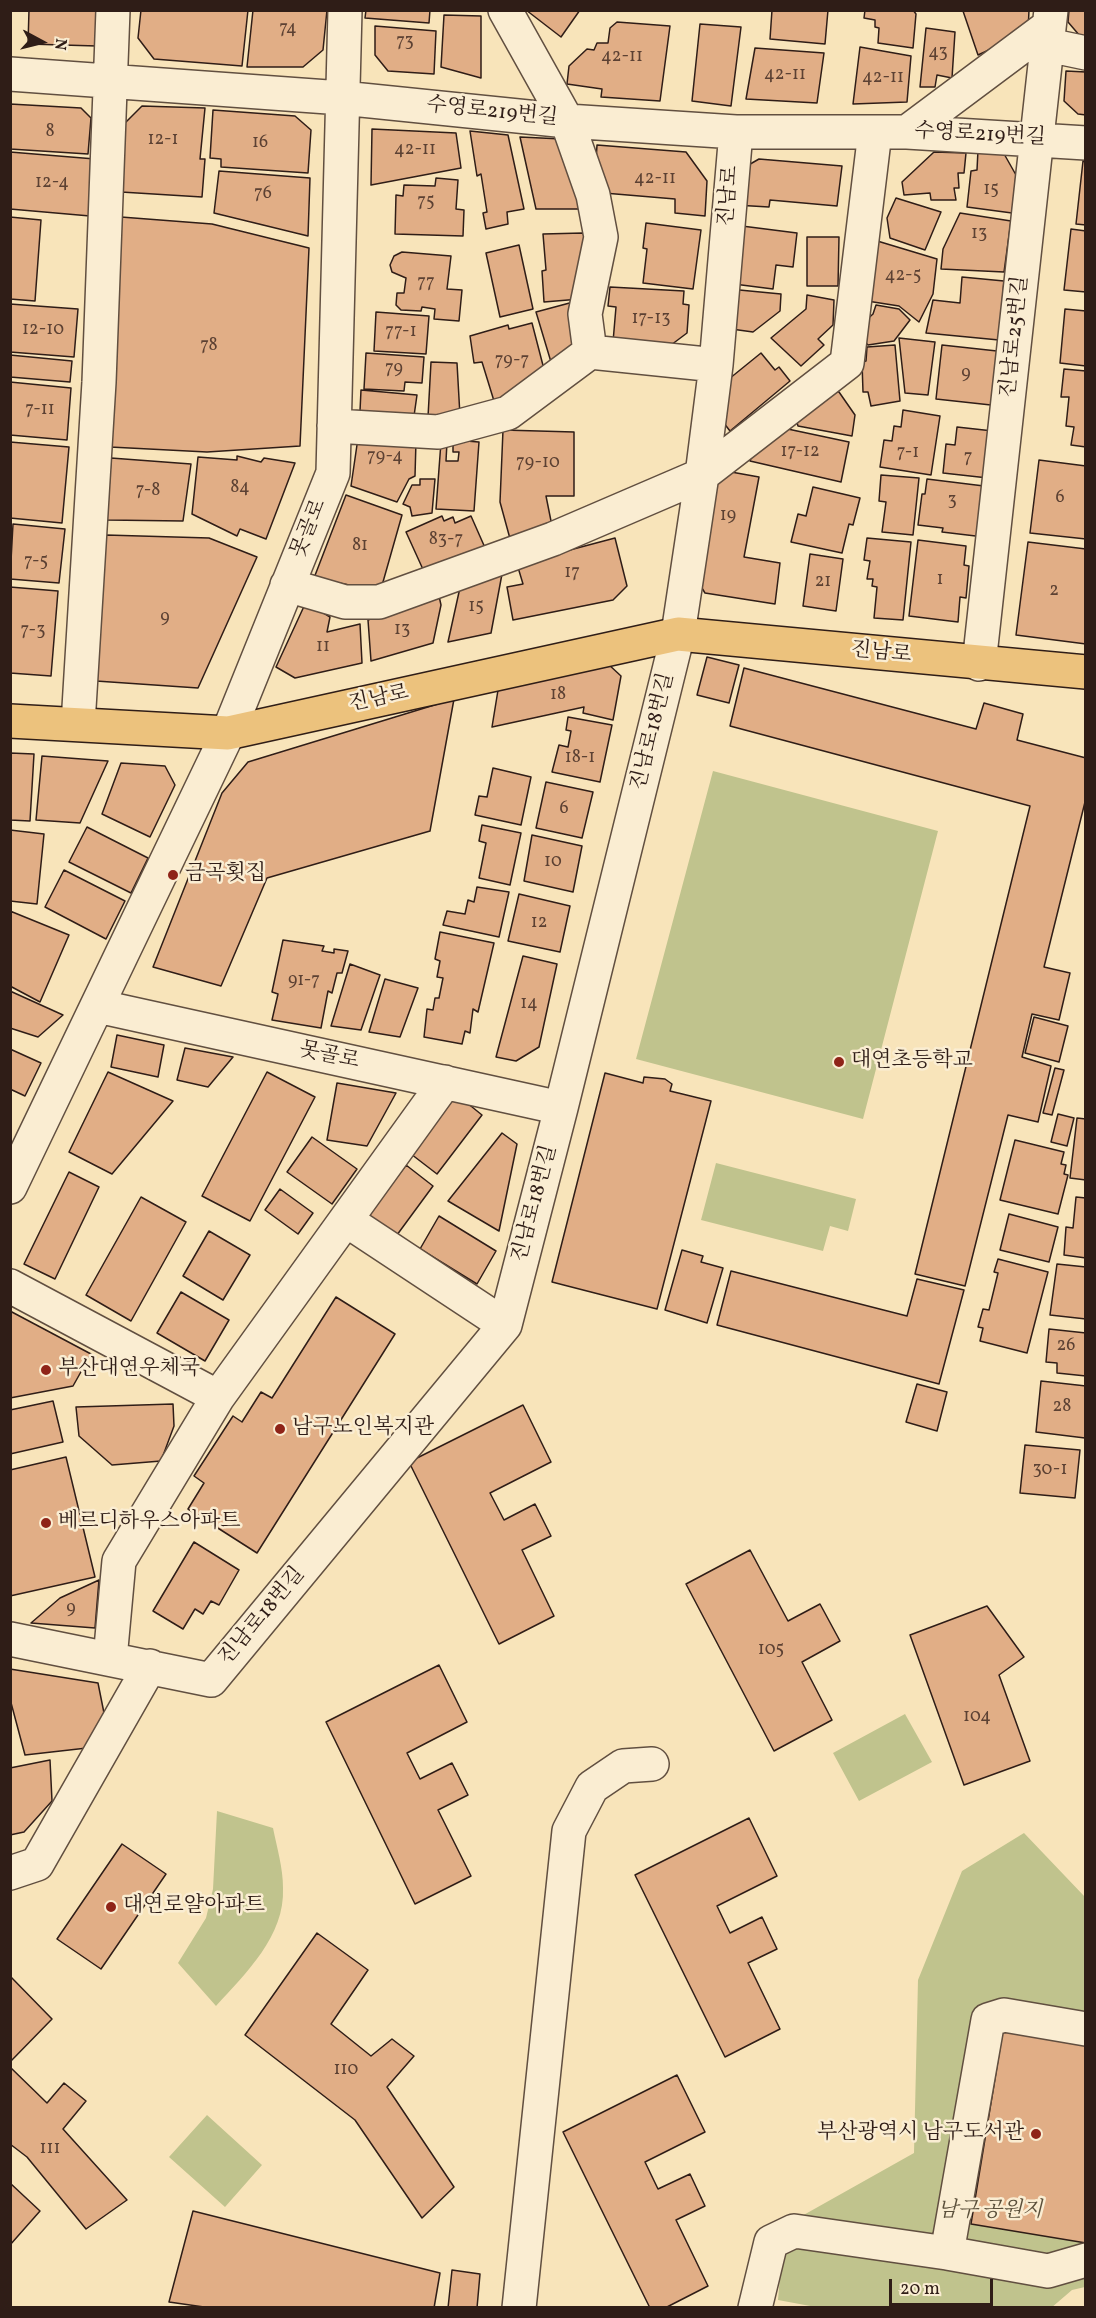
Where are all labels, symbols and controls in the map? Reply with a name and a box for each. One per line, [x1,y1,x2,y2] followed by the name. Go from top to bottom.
[12,12,72,72] north arrow
[279,19,297,41] house number: 74
[396,32,414,54] house number: 73
[48,37,71,51] text: N
[928,43,948,65] house number: 43
[601,47,643,69] house number: 42-11
[764,65,806,87] house number: 42-11
[862,68,904,90] house number: 42-11
[425,94,559,132] street label: 수영로219번길
[914,120,1046,152] street label: 수영로219번길
[45,122,55,144] house number: 8
[147,130,179,152] house number: 12-1
[252,133,268,155] house number: 16
[394,140,436,162] house number: 42-11
[715,165,745,227] street label: 진남로
[634,169,676,191] house number: 42-11
[35,173,69,195] house number: 12-4
[983,180,999,202] house number: 15
[254,184,272,206] house number: 76
[417,192,435,214] house number: 75
[971,224,987,246] house number: 13
[885,266,921,288] house number: 42-5
[417,273,435,295] house number: 77
[997,275,1035,399] street label: 진남로25번길
[632,309,670,331] house number: 17-13
[22,320,64,342] house number: 12-10
[385,322,417,344] house number: 77-1
[200,336,218,358] house number: 78
[495,351,529,373] house number: 79-7
[385,359,403,381] house number: 79
[961,364,971,386] house number: 9
[25,400,55,422] house number: 7-11
[780,442,820,464] house number: 17-12
[897,443,919,465] house number: 7-1
[367,447,403,469] house number: 79-4
[964,448,972,470] house number: 7
[516,453,560,475] house number: 79-10
[230,478,250,500] house number: 84
[136,481,160,503] house number: 7-8
[1055,488,1065,510] house number: 6
[947,491,957,513] house number: 3
[287,496,333,562] street label: 못골로
[720,506,736,528] house number: 19
[429,530,463,552] house number: 83-7
[352,536,368,558] house number: 81
[24,552,48,574] house number: 7-5
[564,563,580,585] house number: 17
[937,570,943,592] house number: 1
[815,572,831,594] house number: 21
[1049,581,1059,603] house number: 2
[468,597,484,619] house number: 15
[160,608,170,630] house number: 9
[394,620,410,642] house number: 13
[21,621,45,643] house number: 7-3
[316,637,330,659] house number: 11
[849,638,913,670] street label: 진남로
[627,671,681,793] street label: 진남로18번길
[347,681,411,719] street label: 진남로
[550,685,566,707] house number: 18
[565,748,595,770] house number: 18-1
[559,799,569,821] house number: 6
[544,852,562,874] house number: 10
[185,862,266,888] place label: 금곡횟집
[166,868,180,882] marker: 금곡횟집
[531,913,547,935] house number: 12
[288,971,320,993] house number: 91-7
[520,994,538,1016] house number: 14
[297,1038,361,1076] street label: 못골로
[851,1049,973,1075] place label: 대연초등학교
[832,1055,846,1069] marker: 대연초등학교
[508,1143,564,1265] street label: 진남로18번길
[1057,1336,1075,1358] house number: 26
[58,1357,200,1383] place label: 부산대연우체국
[39,1363,53,1377] marker: 부산대연우체국
[1053,1397,1071,1419] house number: 28
[292,1416,434,1442] place label: 남구노인복지관
[273,1422,287,1436] marker: 남구노인복지관
[1033,1460,1067,1482] house number: 30-1
[58,1510,241,1536] place label: 베르디하우스아파트
[39,1516,53,1530] marker: 베르디하우스아파트
[215,1563,311,1671] street label: 진남로18번길
[66,1599,76,1621] house number: 9
[758,1640,784,1662] house number: 105
[963,1707,991,1729] house number: 104
[123,1894,265,1920] place label: 대연로얄아파트
[104,1900,118,1914] marker: 대연로얄아파트
[334,2060,358,2082] house number: 110
[817,2121,1024,2147] place label: 부산광역시 남구도서관
[1029,2127,1043,2141] marker: 부산광역시 남구도서관
[40,2139,60,2161] house number: 111
[937,2199,1043,2225] park label: 남구 공원지
[892,2267,996,2305] scale bar
[900,2277,940,2302] text: 20 m

